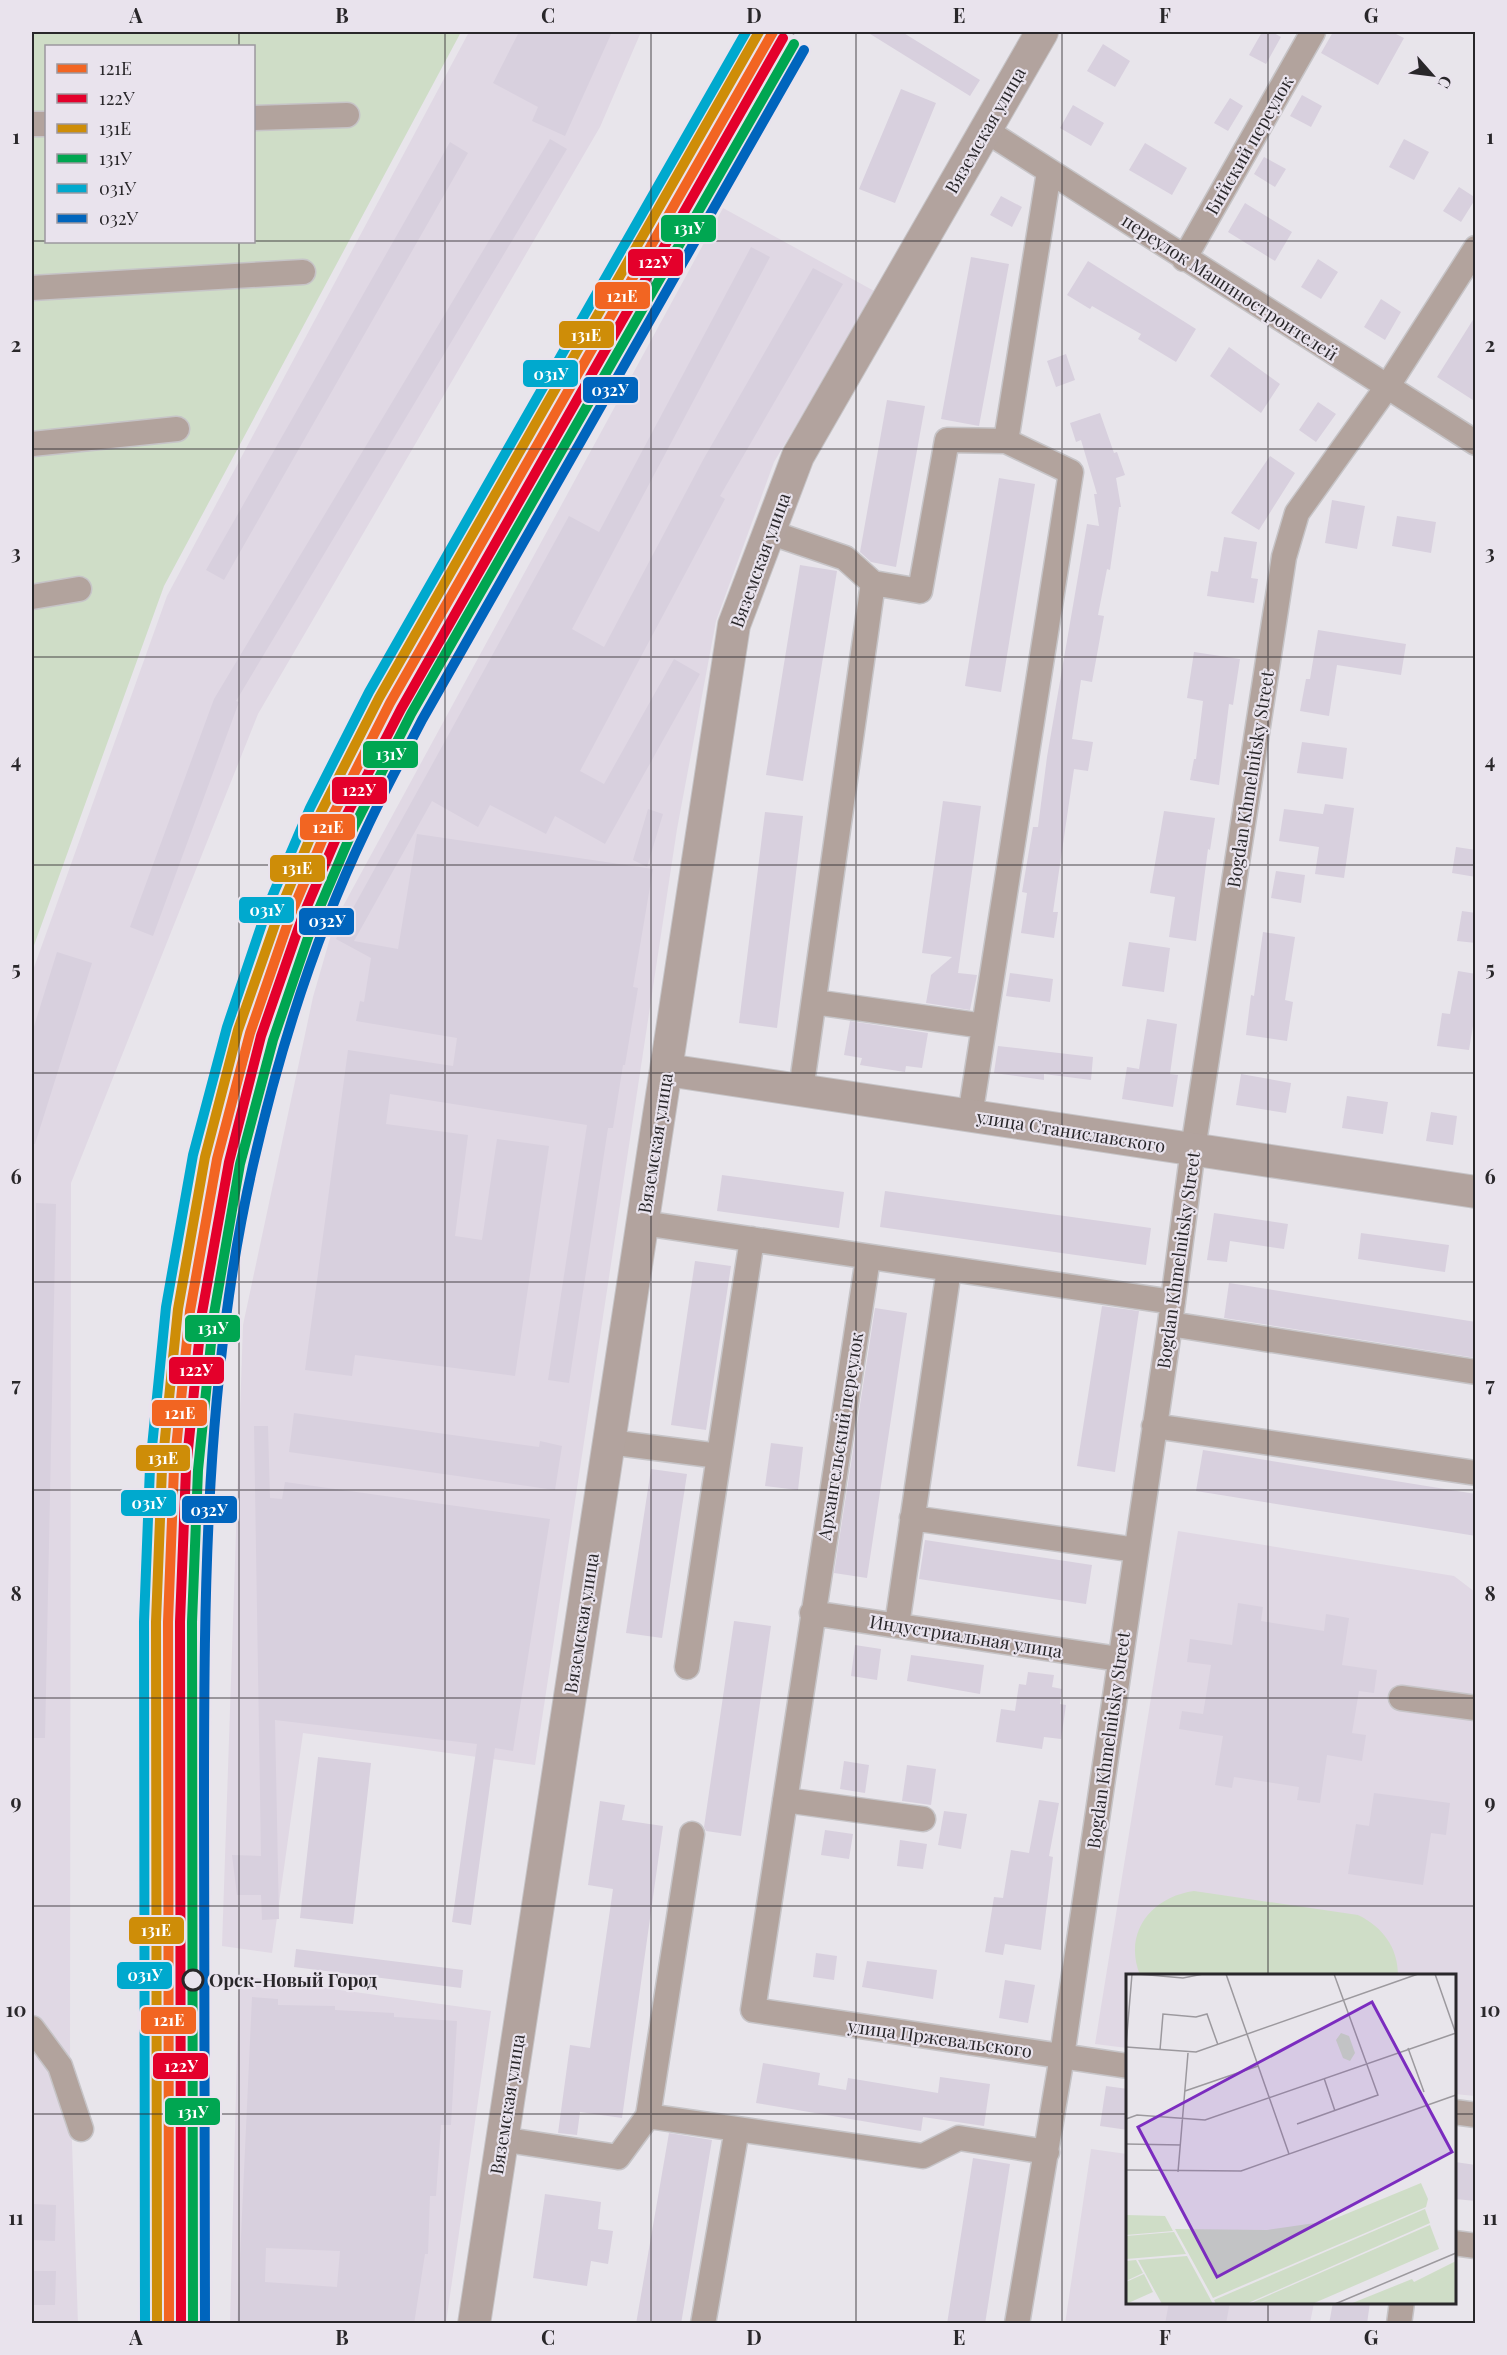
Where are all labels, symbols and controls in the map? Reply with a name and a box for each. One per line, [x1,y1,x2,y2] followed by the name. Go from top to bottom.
[128,1,143,28] text: A
[335,1,349,28] text: B
[541,1,555,28] text: C
[746,1,762,28] text: D
[953,1,965,28] text: E
[1159,1,1171,28] text: F
[1364,1,1379,28] text: G
[45,45,255,243] legend
[1402,45,1462,105] north arrow
[99,56,132,80] text: 121Е
[939,63,1031,197] street label: Вяземская улица
[1200,71,1298,219] street label: Бийский переулок
[1434,72,1458,92] text: С
[99,86,135,110] text: 122У
[99,116,131,140] text: 131Е
[12,122,20,149] text: 1
[1486,122,1494,149] text: 1
[99,146,132,170] text: 131У
[99,176,137,200] text: 031У
[99,206,139,230] text: 032У
[1117,208,1343,366] street label: переулок Машиностроителей
[660,214,717,243] line badge: 131У
[674,217,705,238] text: 131У
[627,248,684,277] line badge: 122У
[638,251,672,272] text: 122У
[594,281,651,310] line badge: 121Е
[607,285,637,306] text: 121Е
[558,320,615,349] line badge: 131Е
[571,324,601,345] text: 131Е
[11,330,21,357] text: 2
[1485,330,1495,357] text: 2
[522,359,579,388] line badge: 031У
[534,363,569,384] text: 031У
[582,376,639,404] line badge: 032У
[591,379,629,400] text: 032У
[724,489,796,631] street label: Вяземская улица
[11,538,21,565] text: 3
[1485,538,1495,565] text: 3
[1221,668,1279,889] street label: Bogdan Khmelnitsky Street
[362,740,419,769] line badge: 131У
[376,743,407,764] text: 131У
[11,746,21,773] text: 4
[1485,746,1495,773] text: 4
[331,776,388,805] line badge: 122У
[342,779,376,800] text: 122У
[299,813,356,841] line badge: 121Е
[313,816,343,837] text: 121Е
[269,854,326,883] line badge: 131Е
[282,857,312,878] text: 131Е
[238,896,295,924] line badge: 031У
[250,899,285,920] text: 031У
[298,907,355,936] line badge: 032У
[308,910,346,931] text: 032У
[11,954,21,981] text: 5
[1485,954,1495,981] text: 5
[632,1071,678,1215] street label: Вяземская улица
[974,1104,1167,1158] street label: улица Станиславского
[1151,1149,1205,1370] street label: Bogdan Khmelnitsky Street
[10,1162,22,1189] text: 6
[1484,1162,1496,1189] text: 6
[184,1314,241,1343] line badge: 131У
[198,1317,229,1338] text: 131У
[812,1330,868,1543] street label: Архангельский переулок
[168,1356,225,1385] line badge: 122У
[179,1359,213,1380] text: 122У
[11,1370,21,1397] text: 7
[1485,1370,1495,1397] text: 7
[151,1399,208,1427] line badge: 121Е
[165,1402,195,1423] text: 121Е
[135,1444,191,1472] line badge: 131Е
[148,1447,178,1468] text: 131Е
[120,1489,177,1517] line badge: 031У
[132,1492,167,1513] text: 031У
[181,1495,238,1524] line badge: 032У
[190,1499,228,1520] text: 032У
[558,1551,604,1695] street label: Вяземская улица
[10,1579,22,1606] text: 8
[1484,1579,1496,1606] text: 8
[868,1609,1064,1663] street label: Индустриальная улица
[1081,1629,1135,1850] street label: Bogdan Khmelnitsky Street
[10,1787,22,1814] text: 9
[1484,1787,1496,1814] text: 9
[128,1916,185,1945] line badge: 131Е
[141,1919,171,1940] text: 131Е
[116,1961,173,1990] line badge: 031У
[128,1964,163,1985] text: 031У
[209,1968,377,1992] place label: Орск-Новый Город
[182,1969,204,1991] marker: Орск-Новый Город
[1126,1974,1456,2304] inset map
[6,1995,26,2022] text: 10
[1480,1995,1500,2022] text: 10
[140,2006,197,2035] line badge: 121Е
[154,2009,184,2030] text: 121Е
[845,2013,1034,2063] street label: улица Пржевальского
[484,2032,530,2176] street label: Вяземская улица
[152,2052,209,2080] line badge: 122У
[164,2055,198,2076] text: 122У
[164,2097,221,2126] line badge: 131У
[178,2101,209,2122] text: 131У
[8,2203,24,2230] text: 11
[1482,2203,1498,2230] text: 11
[128,2323,143,2350] text: A
[335,2323,349,2350] text: B
[541,2323,555,2350] text: C
[746,2323,762,2350] text: D
[953,2323,965,2350] text: E
[1159,2323,1171,2350] text: F
[1364,2323,1379,2350] text: G

